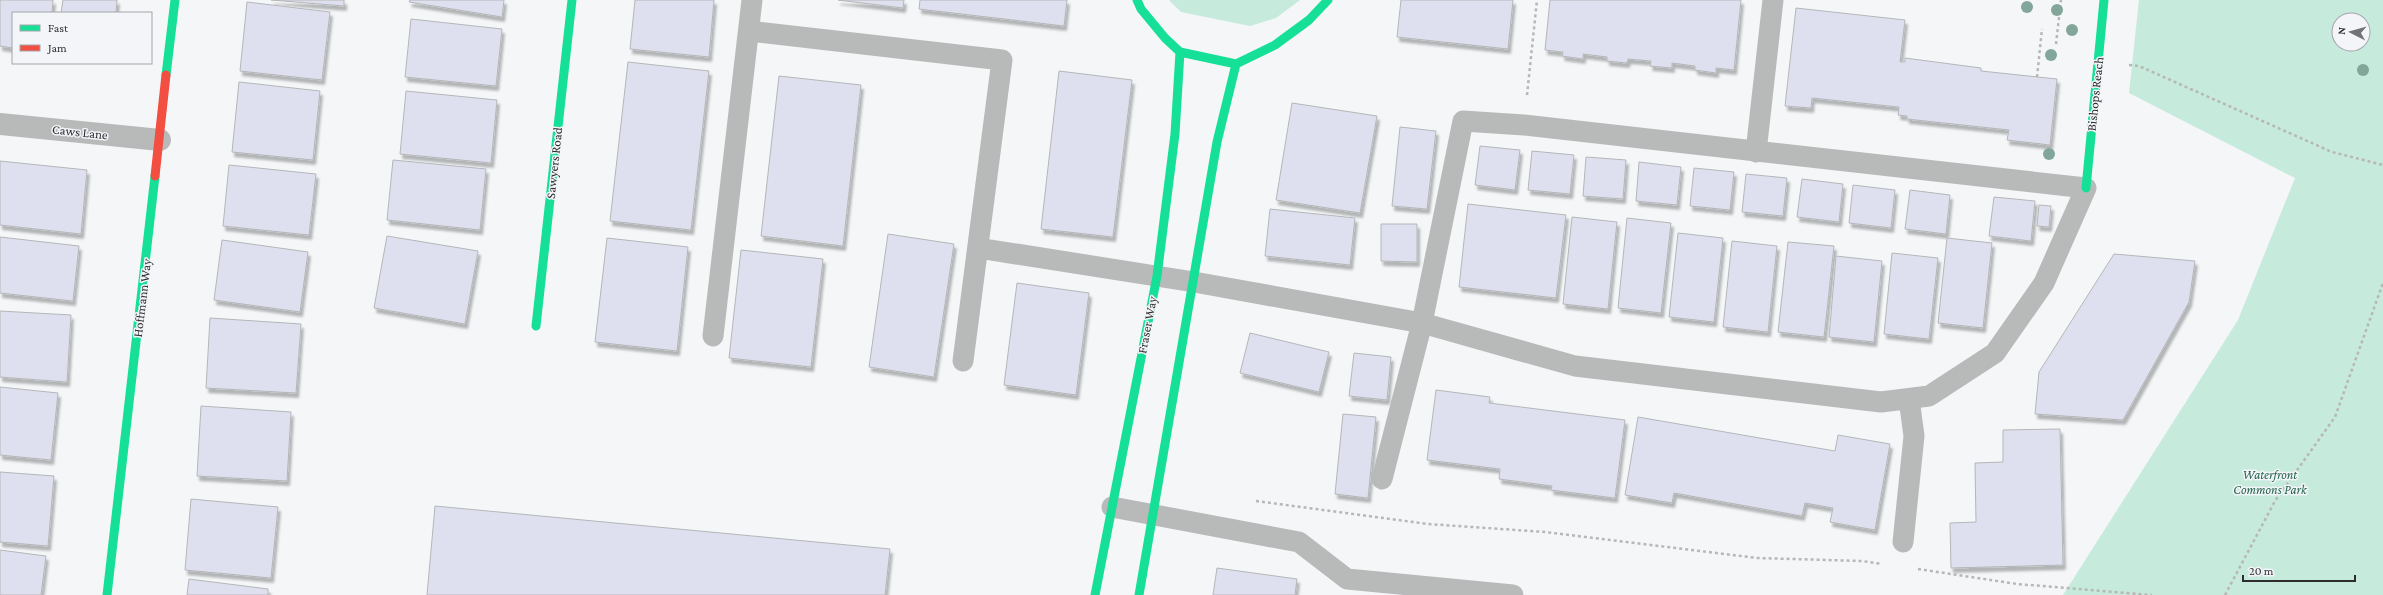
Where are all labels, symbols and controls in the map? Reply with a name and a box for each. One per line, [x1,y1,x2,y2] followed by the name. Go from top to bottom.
[12,12,152,64] legend
[2331,12,2371,52] north arrow
[48,21,69,35] text: Fast
[2335,26,2347,35] text: N
[47,41,67,55] text: Jam
[2084,56,2106,132] street label: Bishops Reach
[51,122,109,142] street label: Caws Lane
[543,126,565,199] street label: Sawyers Road
[130,257,154,338] street label: Hoffmann Way
[1134,294,1160,355] street label: Fraser Way
[2233,467,2308,497] park label: Waterfront Commons Park
[2243,557,2355,583] scale bar
[2249,564,2274,578] text: 20 m

